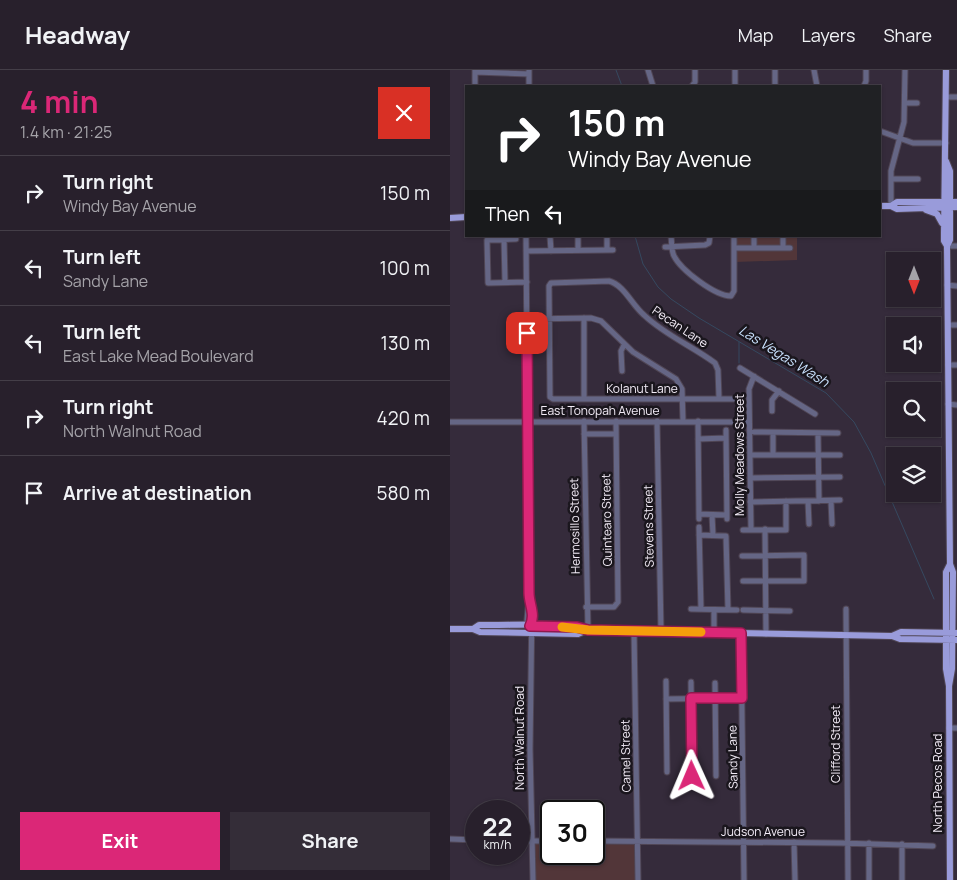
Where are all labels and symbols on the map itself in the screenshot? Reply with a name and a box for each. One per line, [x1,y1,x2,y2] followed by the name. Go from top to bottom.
[886,252,941,308] north arrow
[649,302,712,352] street label: Pecan Lane
[506,312,548,354] pin
[736,320,834,391] water label: Las Vegas Wash
[606,380,678,397] street label: Kolanut Lane
[731,394,748,516] street label: Molly Meadows Street
[541,402,659,419] street label: East Tonopah Avenue
[597,473,616,567] street label: Quintearo Street
[565,478,584,574] street label: Hermosillo Street
[639,484,658,567] street label: Stevens Street
[511,686,528,790] street label: North Walnut Road
[827,705,844,783] street label: Clifford Street
[616,719,635,793] street label: Camel Street
[723,725,742,789] street label: Sandy Lane
[929,734,946,832] street label: North Pecos Road
[665,749,717,801] position arrow
[540,800,605,865] speed limit sign: 30
[721,823,805,840] street label: Judson Avenue

